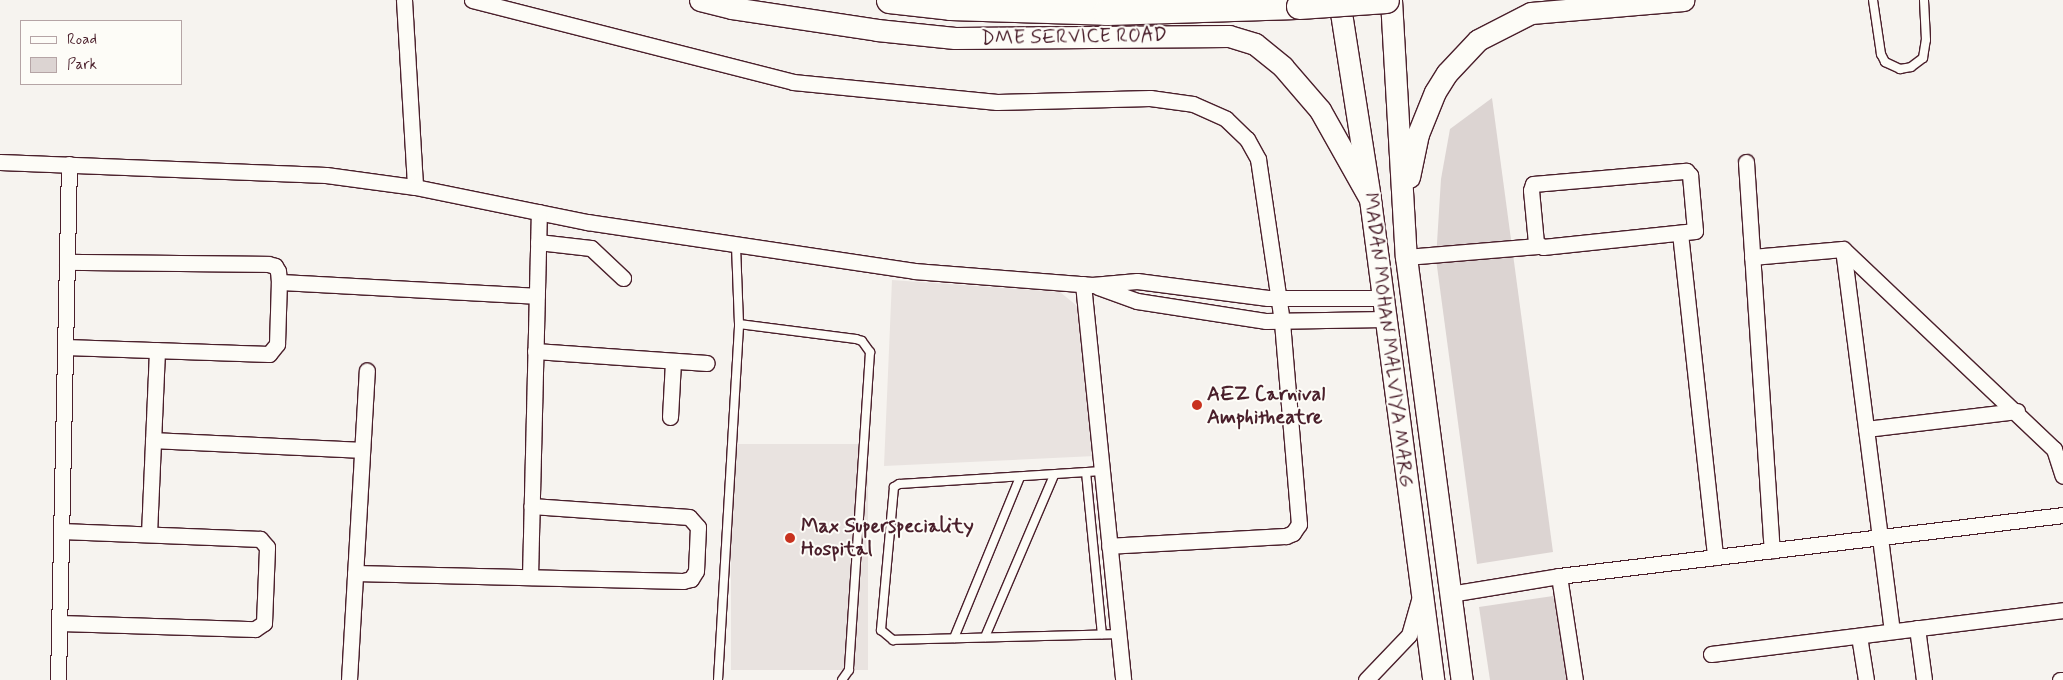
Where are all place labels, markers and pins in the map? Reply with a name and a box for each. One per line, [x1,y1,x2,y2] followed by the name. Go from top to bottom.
[1207,382,1333,429] place label: AEZ Carnival Amphitheatre
[1191,399,1203,411] marker: AEZ Carnival Amphitheatre
[801,514,974,561] place label: Max Superspeciality Hospital
[783,531,797,545] marker: Max Superspeciality Hospital

